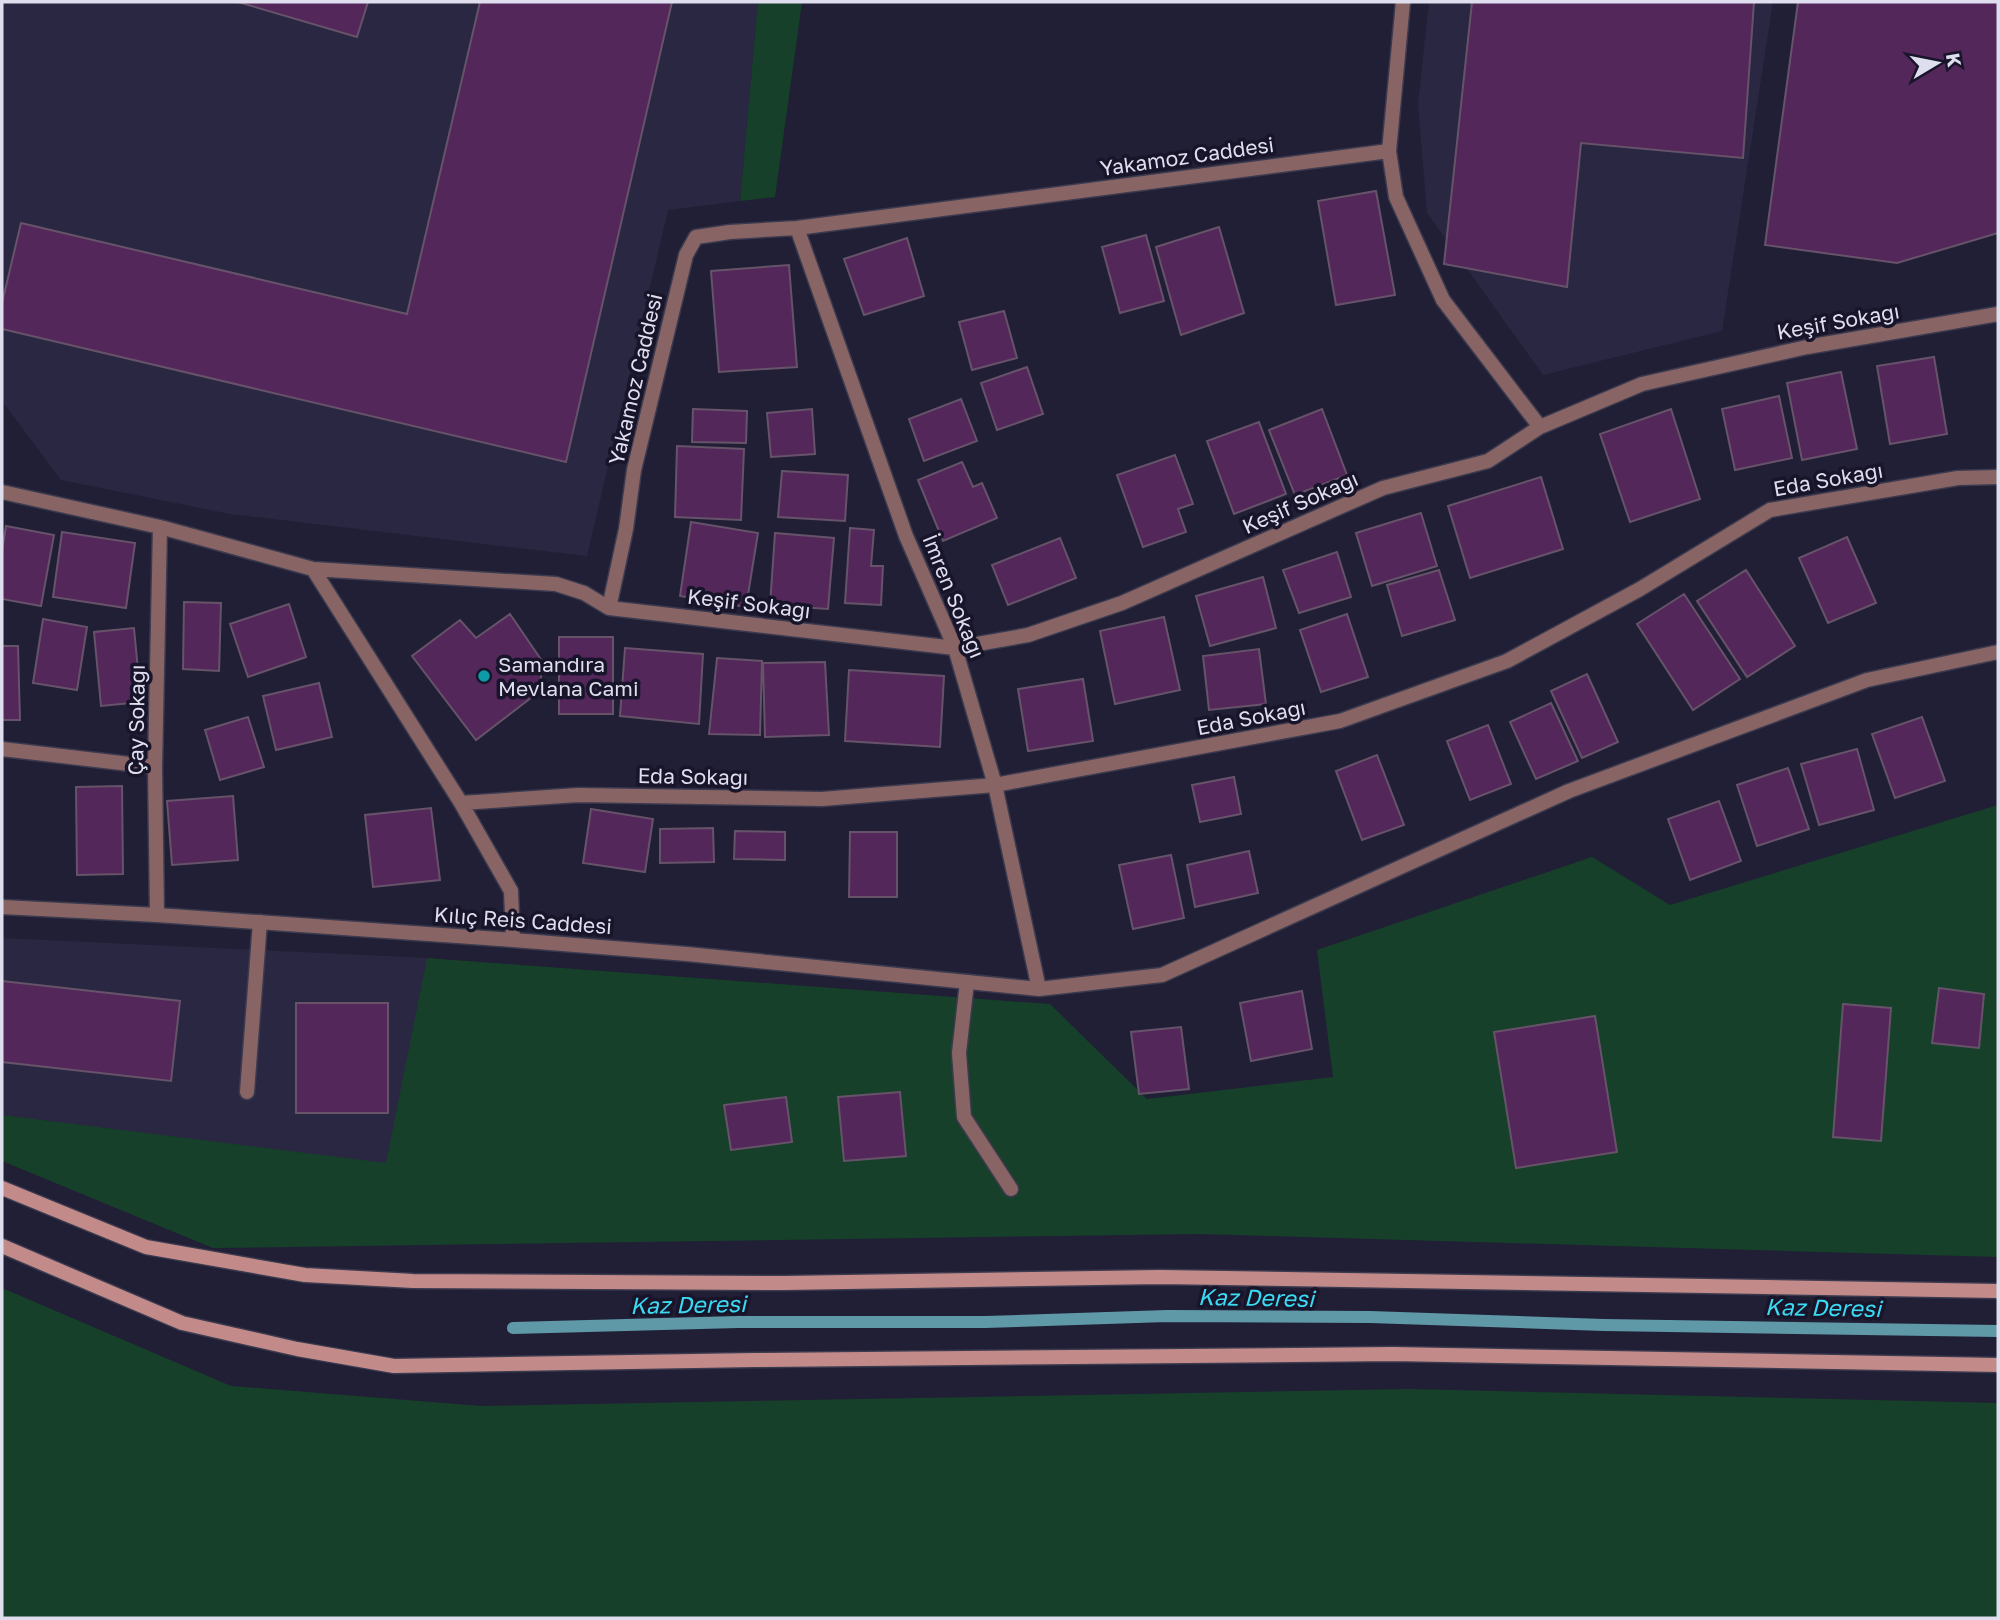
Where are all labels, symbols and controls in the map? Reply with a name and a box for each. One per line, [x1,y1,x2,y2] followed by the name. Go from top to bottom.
[1902,28,1972,98] north arrow
[1942,51,1967,69] text: K
[1098,131,1276,181] street label: Yakamoz Caddesi
[603,291,667,467] street label: Yakamoz Caddesi
[1775,297,1901,345] street label: Keşif Sokağı
[1771,457,1885,501] street label: Eda Sokağı
[1238,465,1362,539] street label: Keşif Sokağı
[917,530,991,662] street label: İmren Sokağı
[686,583,812,623] street label: Keşif Sokağı
[498,651,639,701] place label: Samandıra Mevlana Cami
[122,664,150,776] street label: Çay Sokağı
[476,668,492,684] marker: Samandıra Mevlana Cami
[1194,694,1308,740] street label: Eda Sokağı
[637,762,749,790] street label: Eda Sokağı
[433,901,613,939] street label: Kılıç Reis Caddesi
[1198,1282,1317,1312] water label: Kaz Deresi
[630,1289,749,1319] water label: Kaz Deresi
[1765,1292,1884,1322] water label: Kaz Deresi

